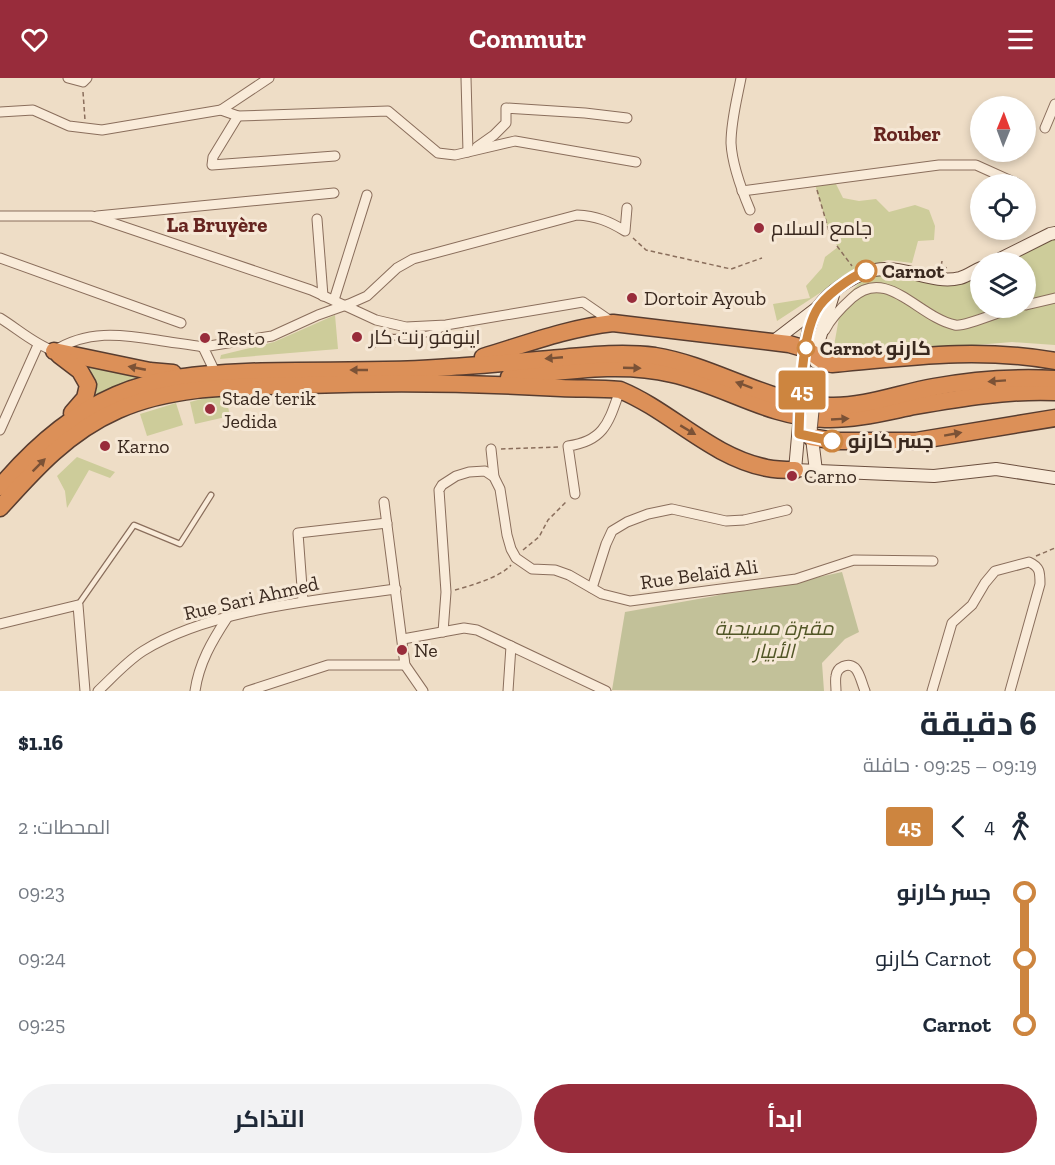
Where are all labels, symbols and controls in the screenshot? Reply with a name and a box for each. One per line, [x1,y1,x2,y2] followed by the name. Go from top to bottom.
[18,23,51,56] icon: heart
[469,23,586,55] text: Commutr
[1004,23,1037,56] icon: menu
[970,96,1036,162] north arrow
[970,96,1036,318] map controls
[873,121,941,146] district label: Rouber
[970,174,1036,240] button: locate
[167,212,267,237] district label: La Bruyère
[771,216,872,242] place label: جامع السلام
[752,221,766,235] marker: جامع السلام
[970,252,1036,318] button: layers
[882,259,945,283] place label: Carnot
[855,260,877,282] marker: Carnot
[644,286,766,310] place label: Dortoir Ayoub
[625,291,639,305] marker: Dortoir Ayoub
[368,325,481,349] place label: اينوفو رنت كار
[217,326,265,350] place label: Resto
[350,330,364,344] marker: اينوفو رنت كار
[198,331,212,345] marker: Resto
[820,336,931,360] place label: Carnot كارنو
[797,339,815,357] marker: Carnot كارنو
[544,353,563,363] one-way arrow
[128,363,147,372] one-way arrow
[623,363,642,373] one-way arrow
[350,365,369,375] one-way arrow
[775,370,829,410] line badge: 45
[987,376,1006,386] one-way arrow
[791,378,813,403] text: 45
[735,380,753,390] one-way arrow
[222,386,316,433] place label: Stade terik Jedida
[203,402,217,416] marker: Stade terik Jedida
[831,414,850,423] one-way arrow
[680,425,696,436] one-way arrow
[848,429,934,453] place label: جسر كارنو
[943,429,962,438] one-way arrow
[821,430,843,452] marker: جسر كارنو
[117,434,170,458] place label: Karno
[98,439,112,453] marker: Karno
[32,459,46,473] one-way arrow
[804,464,857,488] place label: Carno
[785,469,799,483] marker: Carno
[639,554,760,594] street label: Rue Belaïd Ali
[181,571,321,625] street label: Rue Sari Ahmed
[715,616,835,663] park label: مقبرة مسيحية الأبيار
[414,638,438,662] place label: Ne
[395,643,409,657] marker: Ne
[920,704,1037,743] text: 6 دقيقة
[18,729,63,756] text: $1.16
[863,753,1037,777] text: 09:19 – 09:25 · حافلة
[942,810,975,843] icon: back
[1004,810,1037,843] icon: walk
[898,814,921,839] text: 45
[984,814,995,838] text: 4
[18,815,110,839] text: المحطات: 2
[897,879,991,906] text: جسر كارنو
[18,880,65,904] text: 09:23
[875,945,991,972] text: Carnot كارنو
[18,946,66,970] text: 09:24
[923,1011,991,1038] text: Carnot
[18,1012,65,1036] text: 09:25
[18,1084,522,1153] button: التذاكر
[534,1084,1037,1153] button: ابدأ

